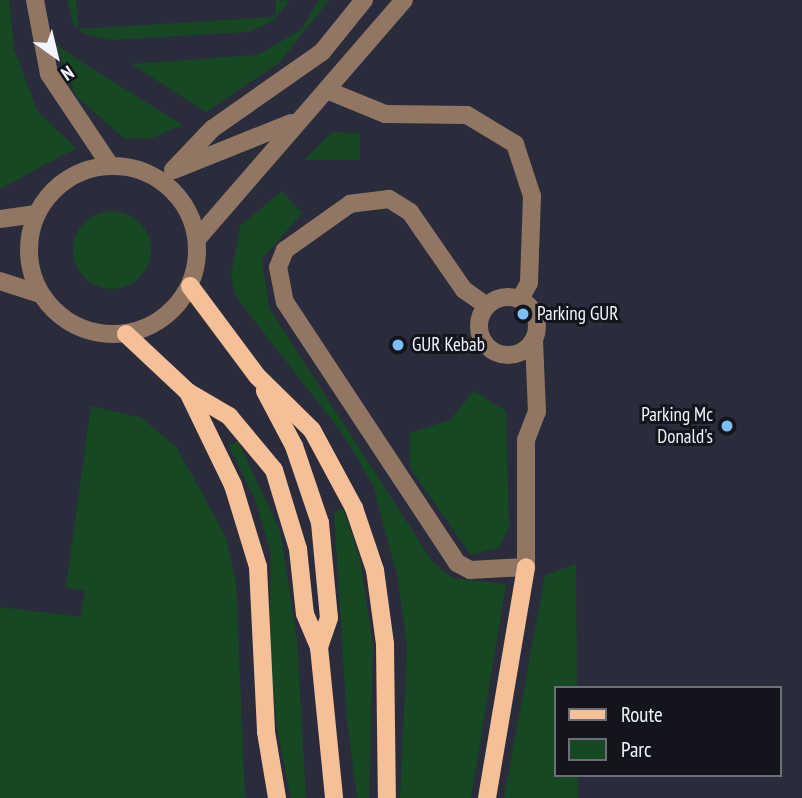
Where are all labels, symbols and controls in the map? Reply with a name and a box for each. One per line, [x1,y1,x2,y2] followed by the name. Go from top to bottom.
[21,21,91,91] north arrow
[57,61,79,86] text: N
[537,303,618,325] place label: Parking GUR
[515,306,531,322] marker: Parking GUR
[412,334,485,356] place label: GUR Kebab
[390,337,406,353] marker: GUR Kebab
[641,404,713,448] place label: Parking Mc Donald's
[719,418,735,434] marker: Parking Mc Donald's
[554,686,781,777] legend
[621,701,663,728] text: Route
[621,736,652,763] text: Parc

